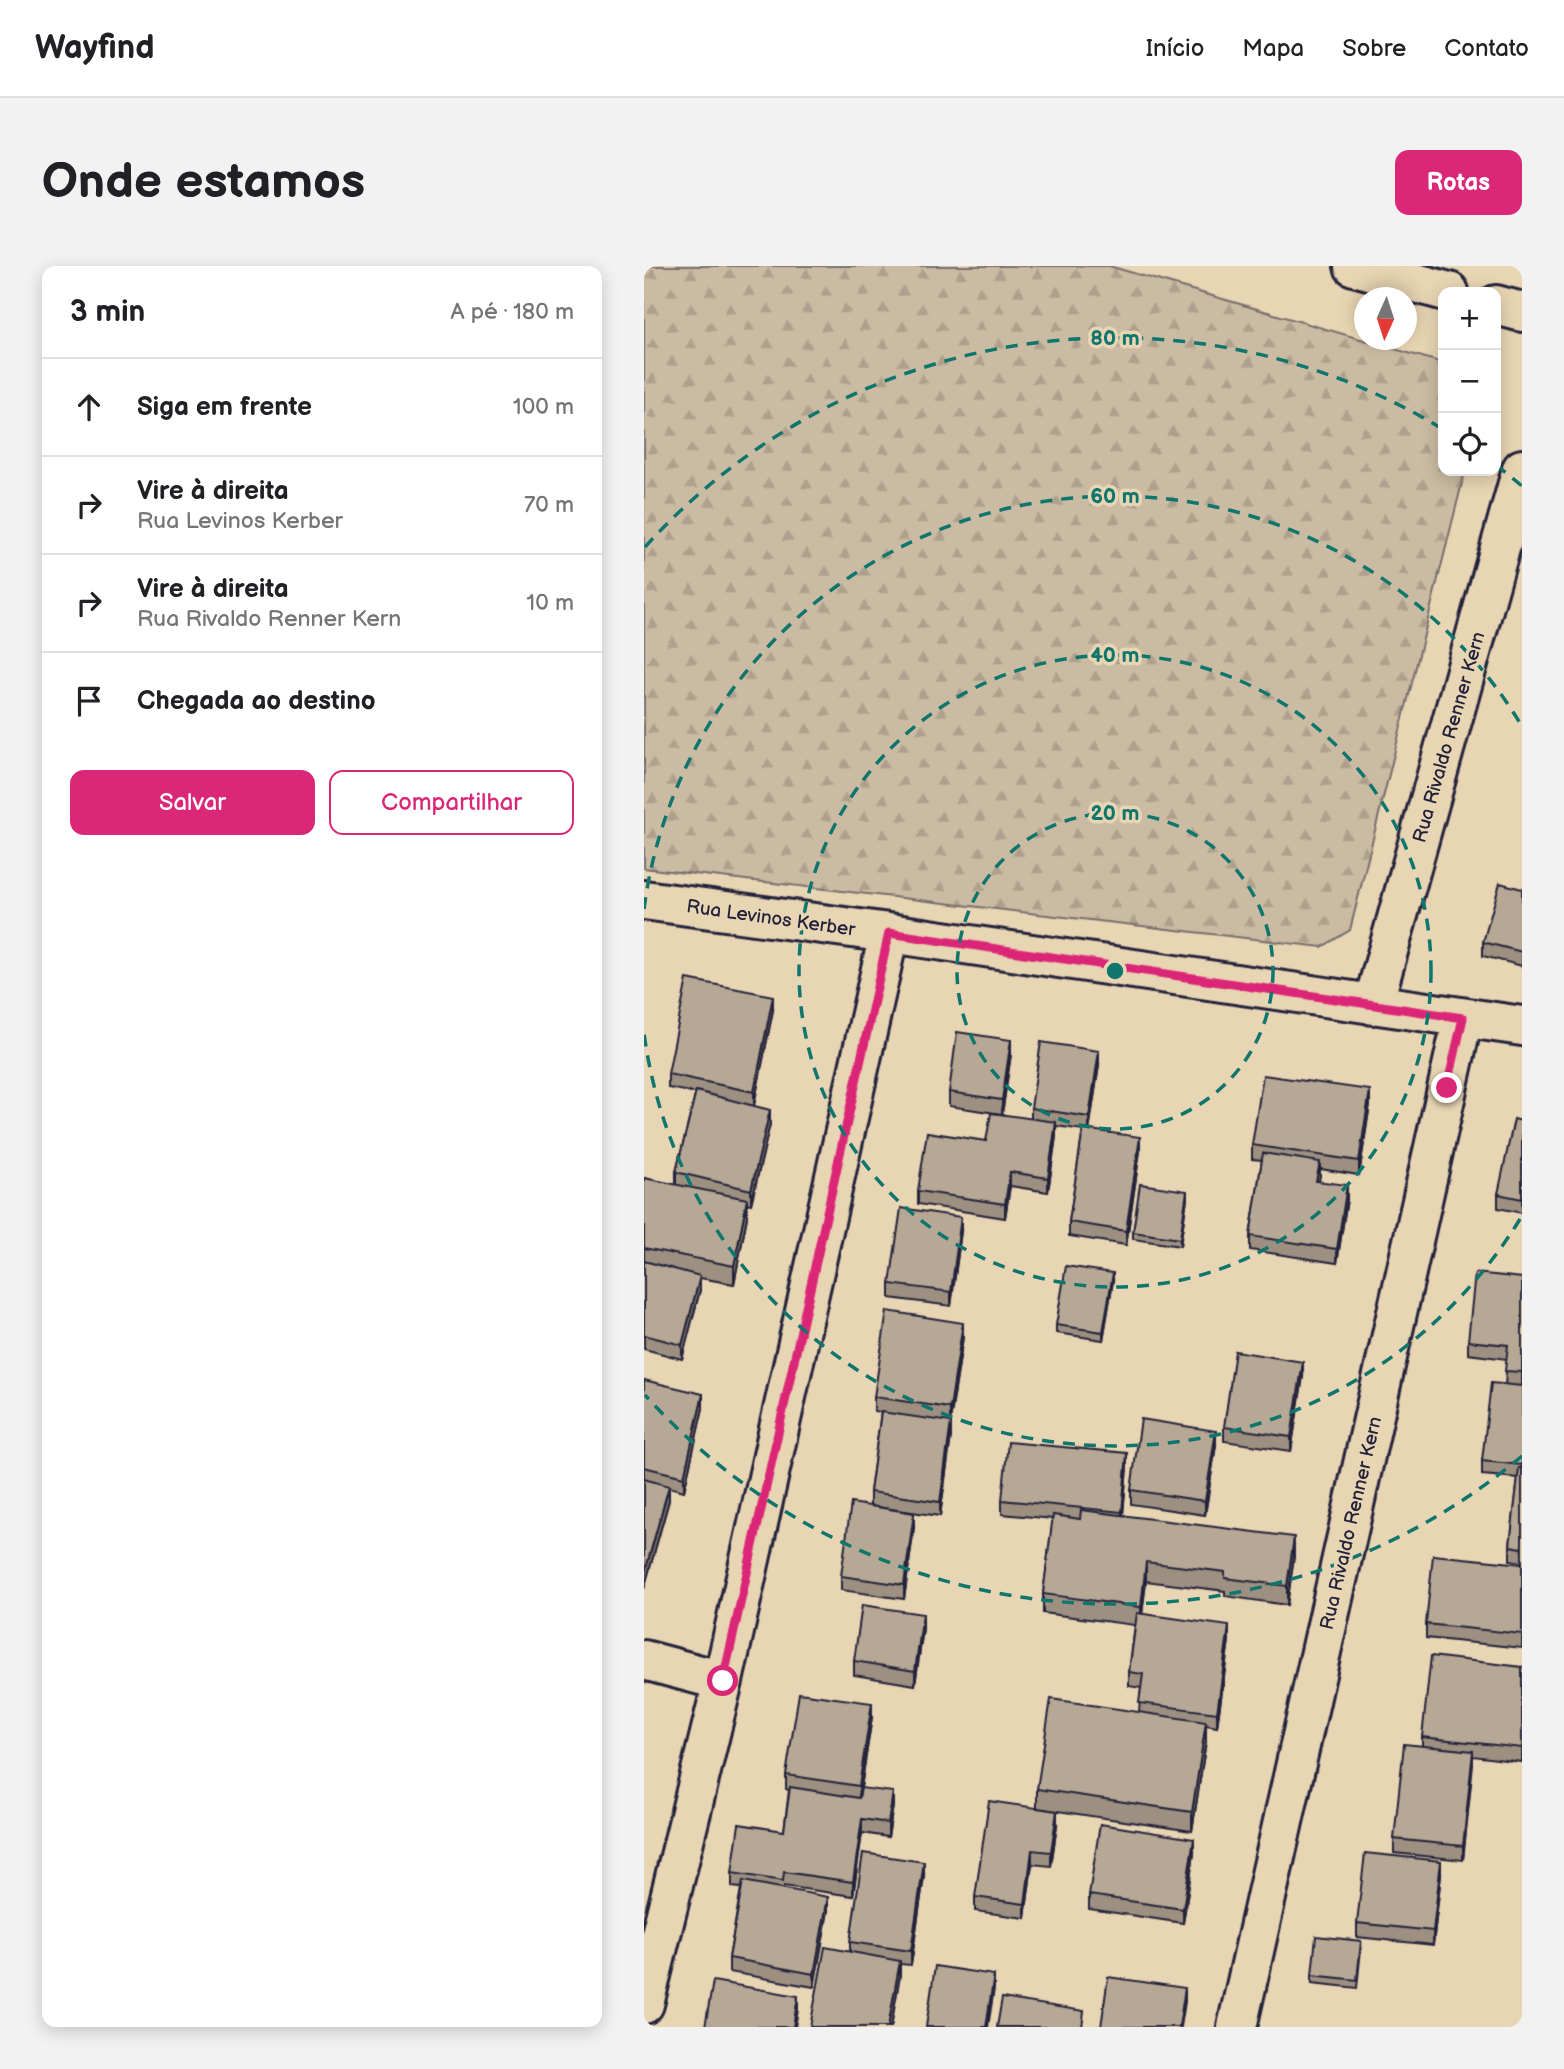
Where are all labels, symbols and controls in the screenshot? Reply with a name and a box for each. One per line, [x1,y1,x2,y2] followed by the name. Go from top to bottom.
[35,28,154,68] text: Wayfind
[1146,34,1204,63] text: Início
[1242,34,1304,63] text: Mapa
[1342,34,1406,63] text: Sobre
[1444,34,1529,63] text: Contato
[1395,150,1522,215] button: Rotas
[42,153,365,212] text: Onde estamos
[1354,287,1417,350] north arrow
[1438,287,1501,476] map controls
[1438,287,1501,350] button: +
[70,294,145,330] text: 3 min
[450,298,574,326] text: A pé · 180 m
[1090,326,1140,351] text: 80 m
[1438,350,1501,413] button: −
[70,388,108,426] icon: ahead
[137,392,312,423] text: Siga em frente
[513,393,574,421] text: 100 m
[1438,413,1501,476] button: locate
[137,476,289,507] text: Vire à direita
[1090,484,1140,509] text: 60 m
[70,486,108,524] icon: right
[524,491,574,519] text: 70 m
[137,507,343,535] text: Rua Levinos Kerber
[137,574,289,605] text: Vire à direita
[70,584,108,622] icon: right
[526,589,574,617] text: 10 m
[137,605,401,633] text: Rua Rivaldo Renner Kern
[1408,629,1491,845] street label: Rua Rivaldo Renner Kern
[1090,643,1140,668] text: 40 m
[70,682,108,720] icon: arrive
[137,686,375,717] text: Chegada ao destino
[70,770,315,835] button: Salvar
[329,770,574,835] button: Compartilhar
[1091,801,1139,826] text: 20 m
[685,895,858,942] street label: Rua Levinos Kerber
[1103,959,1127,983] centre of rings
[1431,1072,1462,1103] route end
[1316,1414,1387,1632] street label: Rua Rivaldo Renner Kern
[707,1665,738,1696] route start

